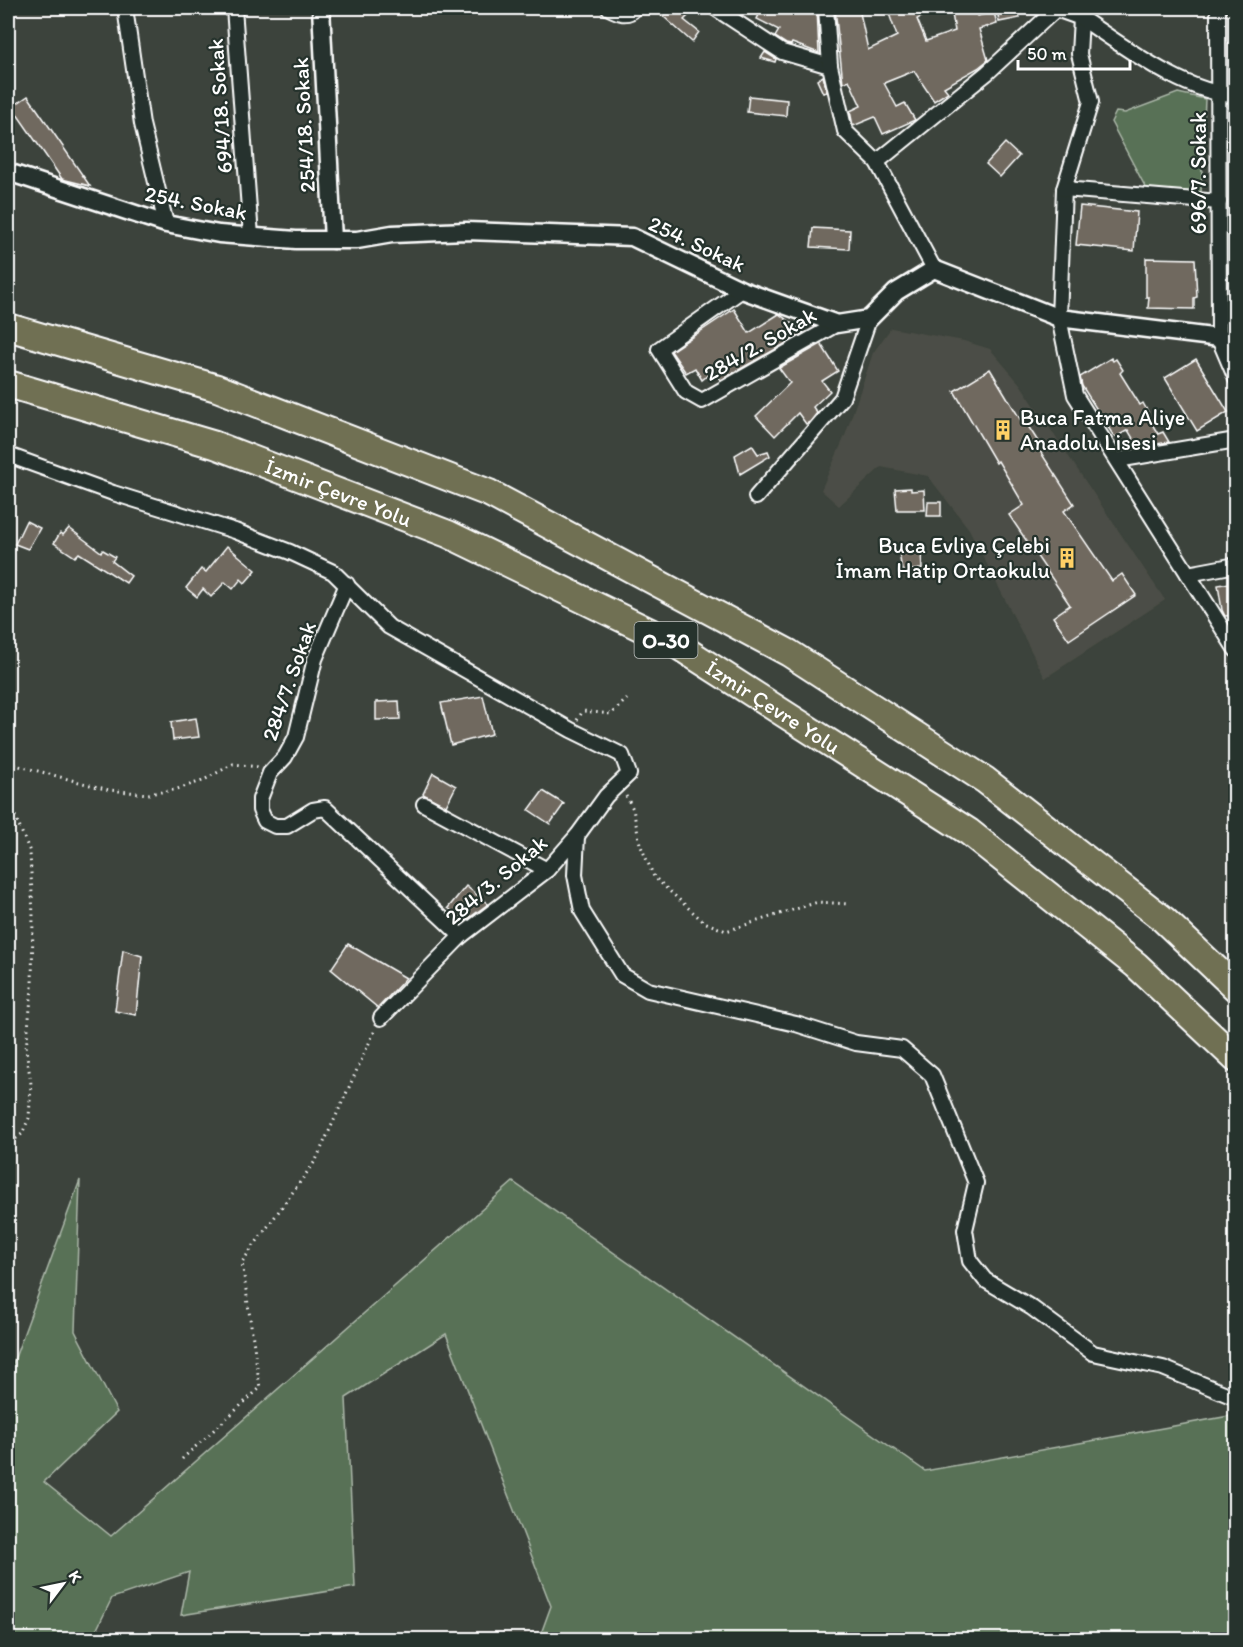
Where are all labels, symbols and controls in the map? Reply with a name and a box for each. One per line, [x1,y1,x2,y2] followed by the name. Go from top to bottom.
[1018,33,1130,71] scale bar
[202,38,238,174] street label: 694/18. Sokak
[1027,43,1067,65] text: 50 m
[287,57,321,193] street label: 254/18. Sokak
[1185,112,1212,234] street label: 696/7. Sokak
[142,180,250,226] street label: 254. Sokak
[644,210,750,278] street label: 254. Sokak
[699,301,821,387] street label: 284/2. Sokak
[1020,404,1185,456] place label: Buca Fatma Aliye Anadolu Lisesi
[991,418,1015,442] building icon: Buca Fatma Aliye Anadolu Lisesi
[261,452,416,532] street label: İzmir Çevre Yolu
[836,532,1050,584] place label: Buca Evliya Çelebi İmam Hatip Ortaokulu
[1055,546,1079,570] building icon: Buca Evliya Çelebi İmam Hatip Ortaokulu
[256,618,322,744] street label: 284/7. Sokak
[634,622,698,658] road number: O-30
[701,654,846,760] street label: İzmir Çevre Yolu
[439,829,553,931] street label: 284/3. Sokak
[33,1554,93,1614] north arrow
[65,1567,86,1586] text: K

